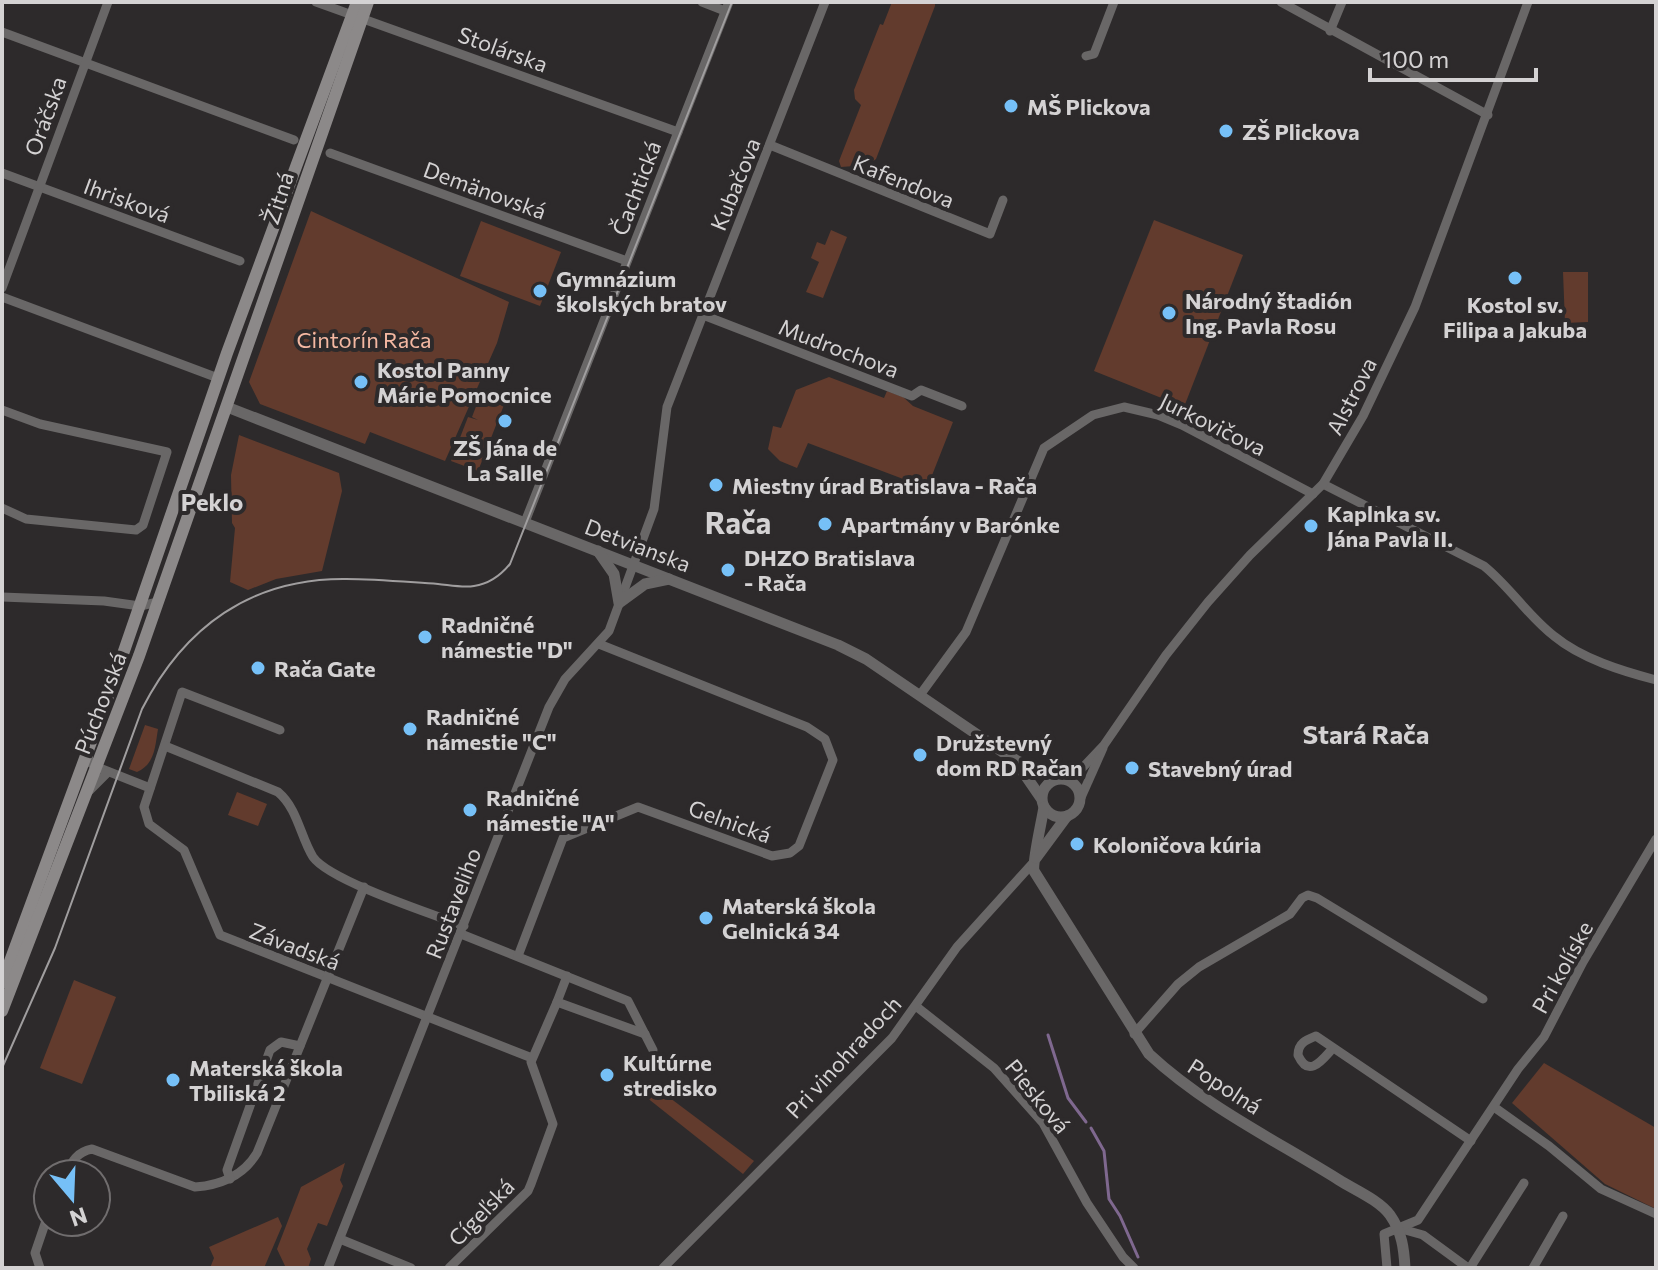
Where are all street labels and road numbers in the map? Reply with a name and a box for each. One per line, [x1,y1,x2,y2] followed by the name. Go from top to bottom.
[454,20,552,78] street label: Stolárska
[18,73,72,159] street label: Oráčska
[704,134,766,234] street label: Kubačova
[606,137,666,239] street label: Čachtická
[849,149,959,213] street label: Kafendova
[420,155,550,225] street label: Demänovská
[257,168,299,228] street label: Žitná
[80,172,174,228] street label: Ihrisková
[775,313,903,383] street label: Mudrochova
[1320,353,1382,439] street label: Alstrova
[1155,387,1271,461] street label: Jurkovičova
[581,512,695,578] street label: Detvianska
[68,648,132,758] street label: Púchovská
[685,794,775,848] street label: Gelnická
[419,844,487,962] street label: Rustaveliho
[246,916,344,976] street label: Závadská
[1526,916,1598,1018] street label: Pri kolíske
[780,990,906,1124] street label: Pri vinohradoch
[1183,1052,1267,1120] street label: Popolná
[1000,1053,1076,1139] street label: Piesková
[442,1173,520,1251] street label: Cígeľská

